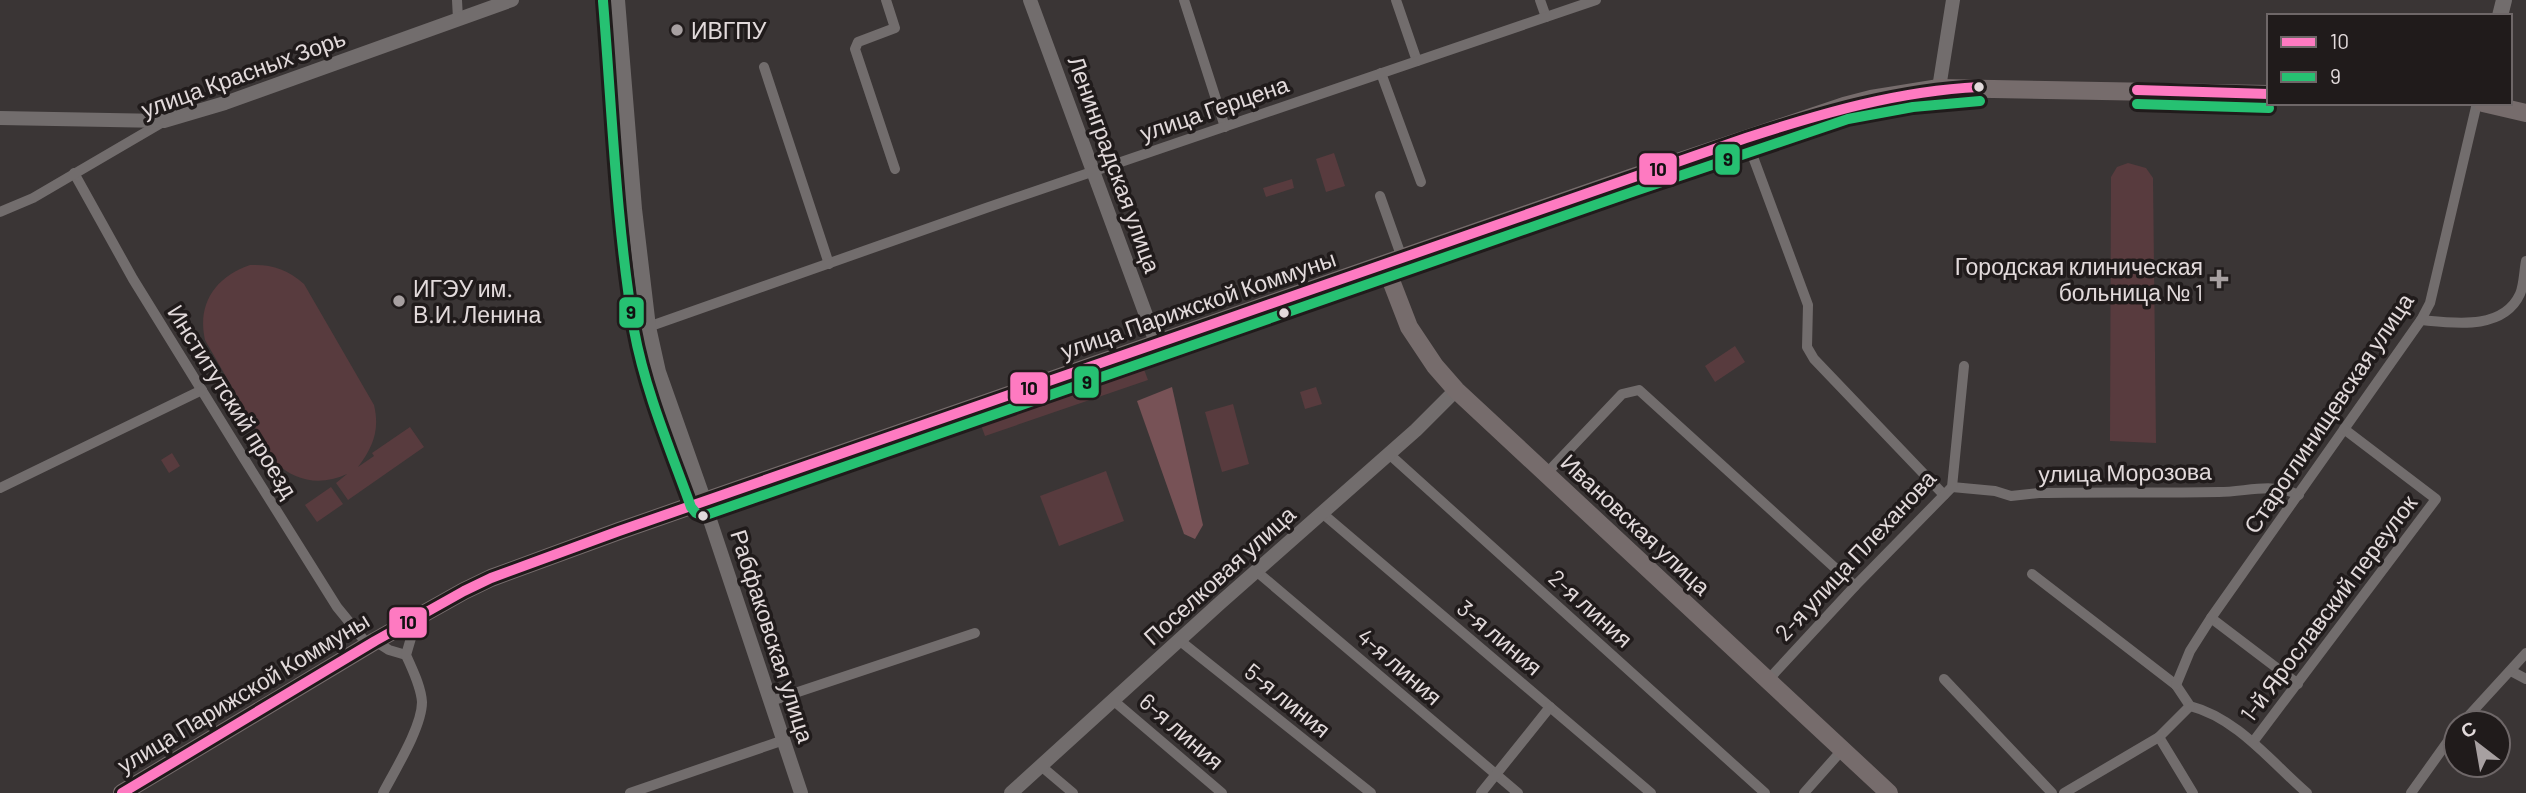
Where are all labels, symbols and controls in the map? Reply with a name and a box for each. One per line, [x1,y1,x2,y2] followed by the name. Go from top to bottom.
[2267,14,2512,105] legend
[691,16,767,44] place label: ИВГПУ
[669,22,685,38] marker: ИВГПУ
[137,23,349,123] street label: улица Красных Зорь
[2330,28,2349,53] text: 10
[1063,52,1167,276] street label: Ленинградская улица
[2330,63,2341,88] text: 9
[1136,69,1292,147] street label: улица Герцена
[1972,80,1986,94] unlabelled marker
[1714,143,1741,176] line badge: 9
[1723,147,1733,170] text: 9
[1638,152,1678,186] line badge: 10
[1649,157,1667,180] text: 10
[1057,244,1339,364] street label: улица Парижской Коммуны
[1955,252,2203,306] place label: Городская клиническая больница № 1
[2209,269,2229,289] marker: Городская клиническая больница № 1
[413,274,541,328] place label: ИГЭУ им. В.И. Ленина
[2237,287,2419,538] street label: Староглинищевская улица
[391,293,407,309] marker: ИГЭУ им. В.И. Ленина
[618,296,645,329] line badge: 9
[162,299,304,503] street label: Институтский проезд
[626,300,636,323] text: 9
[1277,306,1291,320] unlabelled marker
[1073,365,1100,399] line badge: 9
[1082,370,1092,393] text: 9
[1009,371,1049,405] line badge: 10
[1020,376,1038,399] text: 10
[1556,448,1717,600] street label: Ивановская улица
[2038,456,2212,488] street label: улица Морозова
[1769,464,1941,646] street label: 2-я улица Плеханова
[2234,488,2423,727] street label: 1-й Ярославский переулок
[1137,499,1301,650] street label: Поселковая улица
[696,509,710,523] unlabelled marker
[725,526,821,746] street label: Рабфаковская улица
[1543,563,1639,653] street label: 2-я линия
[1452,593,1548,681] street label: 3-я линия
[112,606,374,778] street label: улица Парижской Коммуны
[388,606,428,639] line badge: 10
[399,610,417,633] text: 10
[1352,622,1448,710] street label: 4-я линия
[1239,657,1337,743] street label: 5-я линия
[1134,687,1230,775] street label: 6-я линия
[2442,709,2512,779] north arrow
[2456,715,2480,742] text: С

